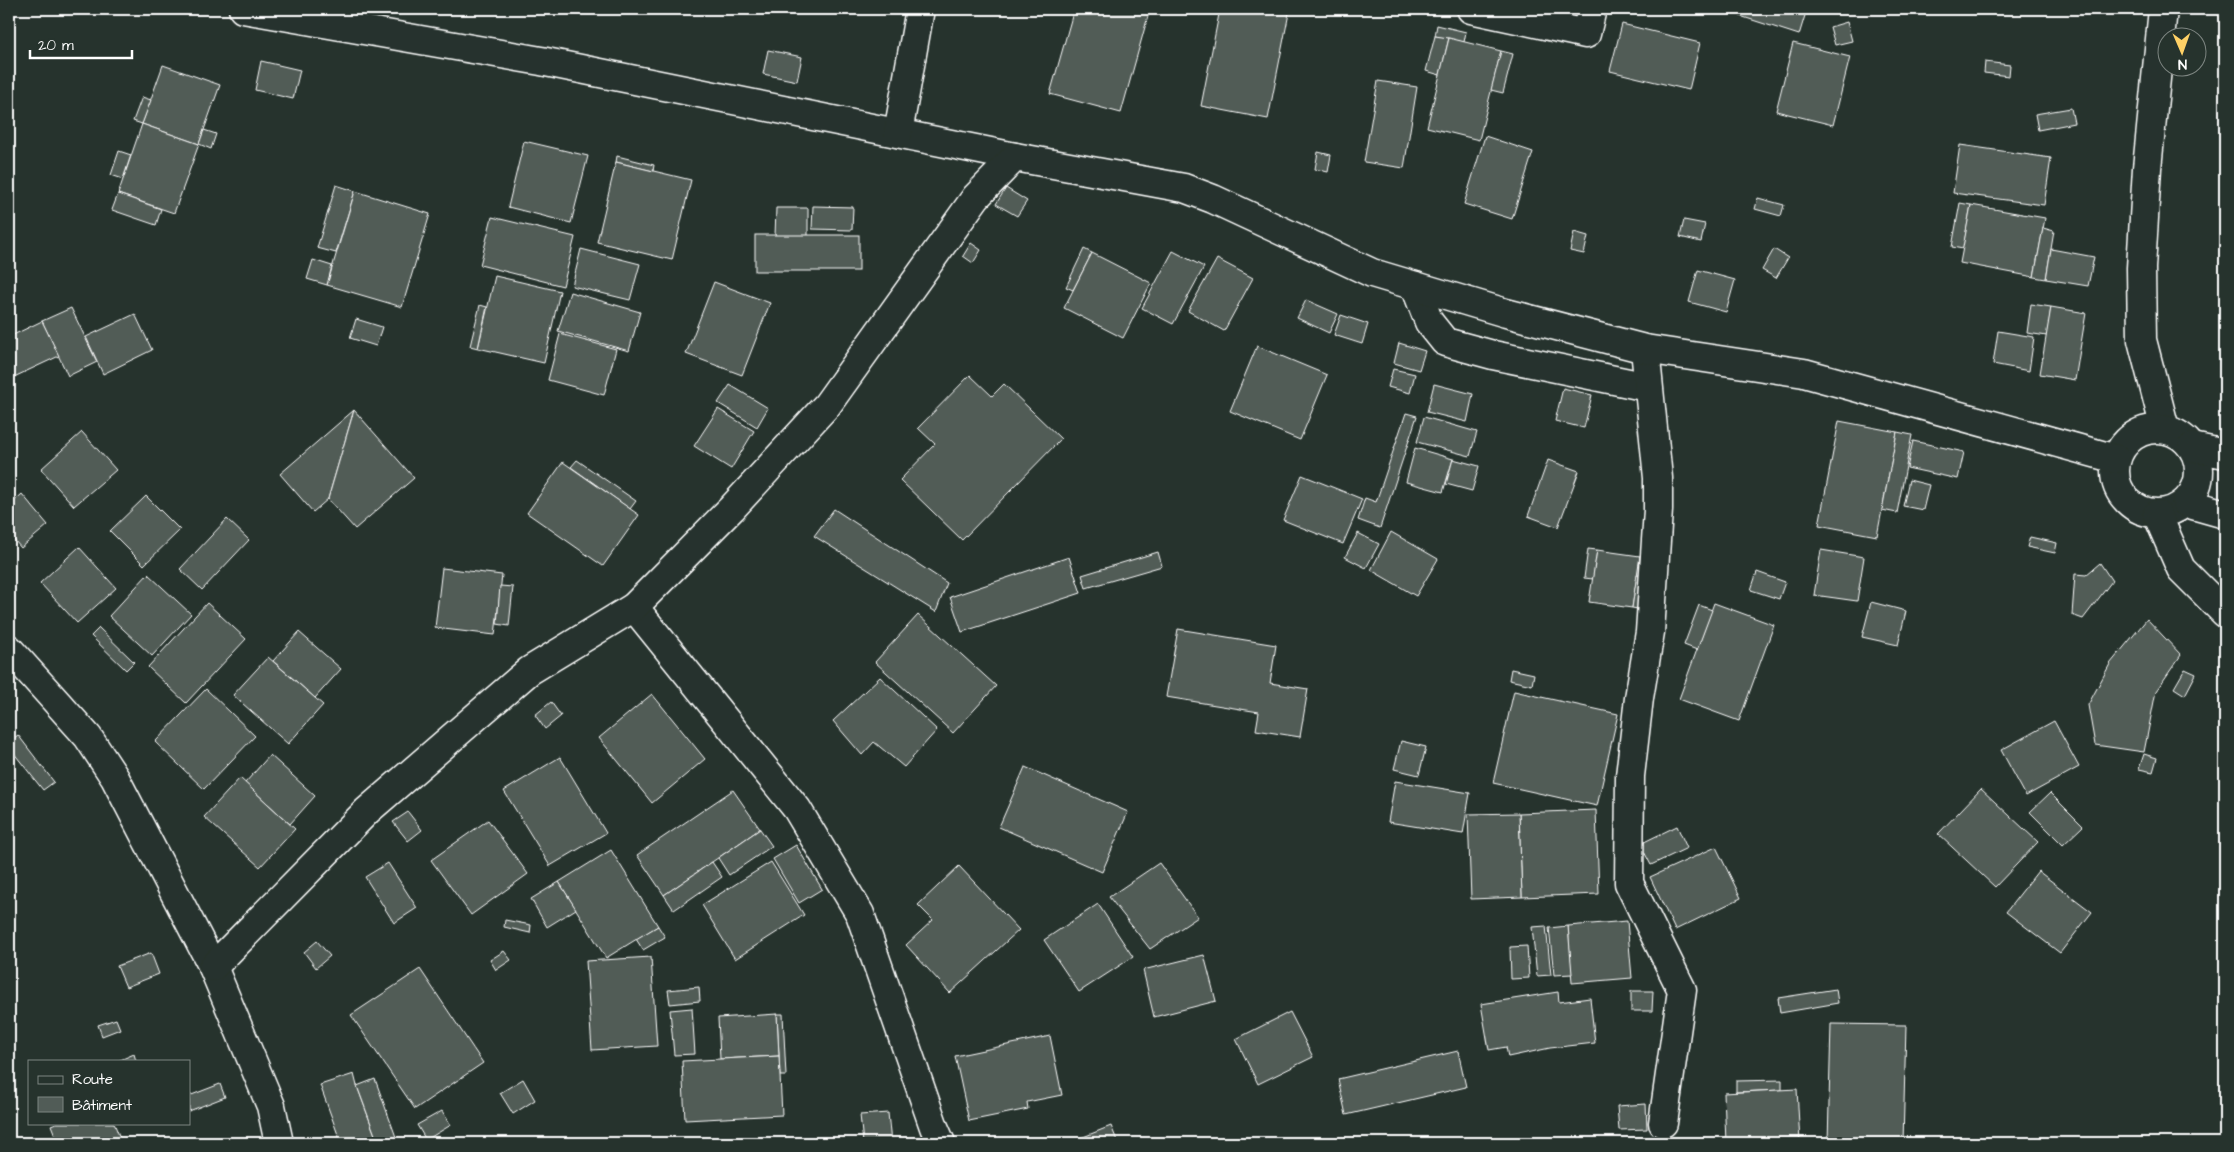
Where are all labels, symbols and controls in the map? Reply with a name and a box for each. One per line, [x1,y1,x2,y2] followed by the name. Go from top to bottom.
[30,28,132,60] scale bar
[2156,28,2206,78] north arrow
[38,35,74,56] text: 20 m
[2177,54,2187,74] text: N
[28,1060,190,1124] legend
[72,1069,113,1090] text: Route
[72,1095,132,1116] text: Bâtiment

